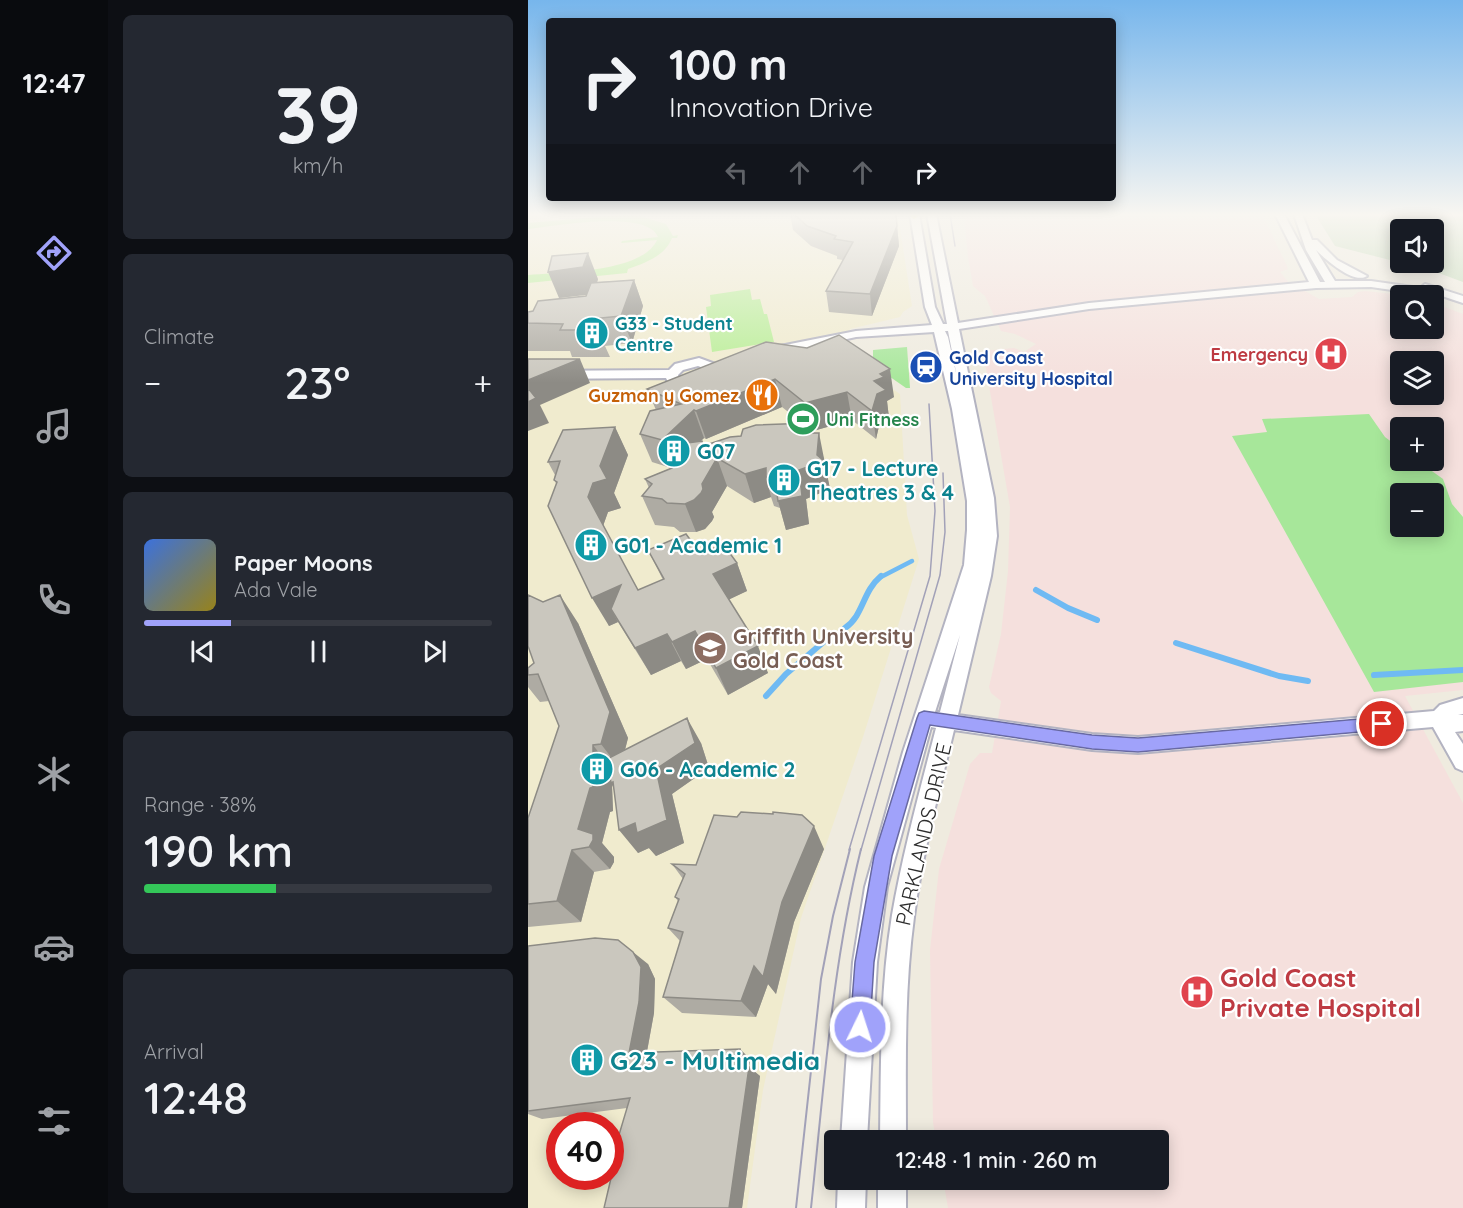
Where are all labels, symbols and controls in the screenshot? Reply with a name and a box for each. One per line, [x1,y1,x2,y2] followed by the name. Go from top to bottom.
[669,38,787,91] text: 100 m
[570,42,648,120] icon: right
[275,65,361,163] text: 39
[22,66,86,100] text: 12:47
[669,90,873,124] text: Innovation Drive
[293,153,343,178] text: km/h
[720,156,753,189] icon: left
[783,156,816,189] icon: ahead
[846,156,879,189] icon: ahead
[909,156,942,189] icon: right
[1390,219,1444,537] map controls
[1390,219,1444,273] button: sound
[33,232,75,274] icon: directions
[1390,285,1444,339] button: search
[615,312,733,356] place label: G33 - Student Centre
[574,315,610,351] building icon: G33 - Student Centre
[144,324,214,349] text: Climate
[1313,336,1349,372] hospital icon: Emergency
[1211,343,1308,366] place label: Emergency
[949,346,1113,390] place label: Gold Coast University Hospital
[908,349,944,385] station icon: Gold Coast University Hospital
[1390,351,1444,405] button: layers
[284,354,350,410] text: 23°
[144,362,161,403] text: −
[473,362,492,403] text: +
[744,377,780,413] restaurant icon: Guzman y Gomez
[588,384,739,407] place label: Guzman y Gomez
[785,401,821,437] sports icon: Uni Fitness
[33,405,75,447] icon: music
[826,408,919,431] place label: Uni Fitness
[1390,417,1444,471] button: +
[656,433,692,469] building icon: G07
[697,438,735,464] place label: G07
[807,455,954,505] place label: G17 - Lecture Theatres 3 & 4
[766,462,802,498] building icon: G17 - Lecture Theatres 3 & 4
[1390,483,1444,537] button: −
[573,527,609,563] building icon: G01 - Academic 1
[614,532,782,558] place label: G01 - Academic 1
[234,549,373,577] text: Paper Moons
[234,577,318,602] text: Ada Vale
[33,579,75,621] icon: phone
[733,623,913,673] place label: Griffith University Gold Coast
[692,630,728,666] school or university icon: Griffith University Gold Coast
[186,635,219,668] icon: previous
[302,635,335,668] icon: pause
[418,635,451,668] icon: next
[1356,698,1407,749] pin
[1365,707,1398,740] icon: arrive
[889,740,957,928] street label: PARKLANDS DRIVE
[579,751,615,787] building icon: G06 - Academic 2
[33,753,75,795] icon: climate
[620,756,795,782] place label: G06 - Academic 2
[144,792,256,817] text: Range · 38%
[144,822,293,878] text: 190 km
[33,926,75,968] icon: car
[1220,961,1421,1024] place label: Gold Coast Private Hospital
[1179,974,1215,1010] hospital icon: Gold Coast Private Hospital
[828,995,892,1059] position arrow
[144,1039,204,1064] text: Arrival
[569,1042,605,1078] building icon: G23 - Multimedia
[610,1044,820,1077] place label: G23 - Multimedia
[144,1069,248,1125] text: 12:48
[33,1100,75,1142] icon: filters
[546,1112,624,1190] speed limit sign: 40
[896,1146,1097,1174] text: 12:48 · 1 min · 260 m

